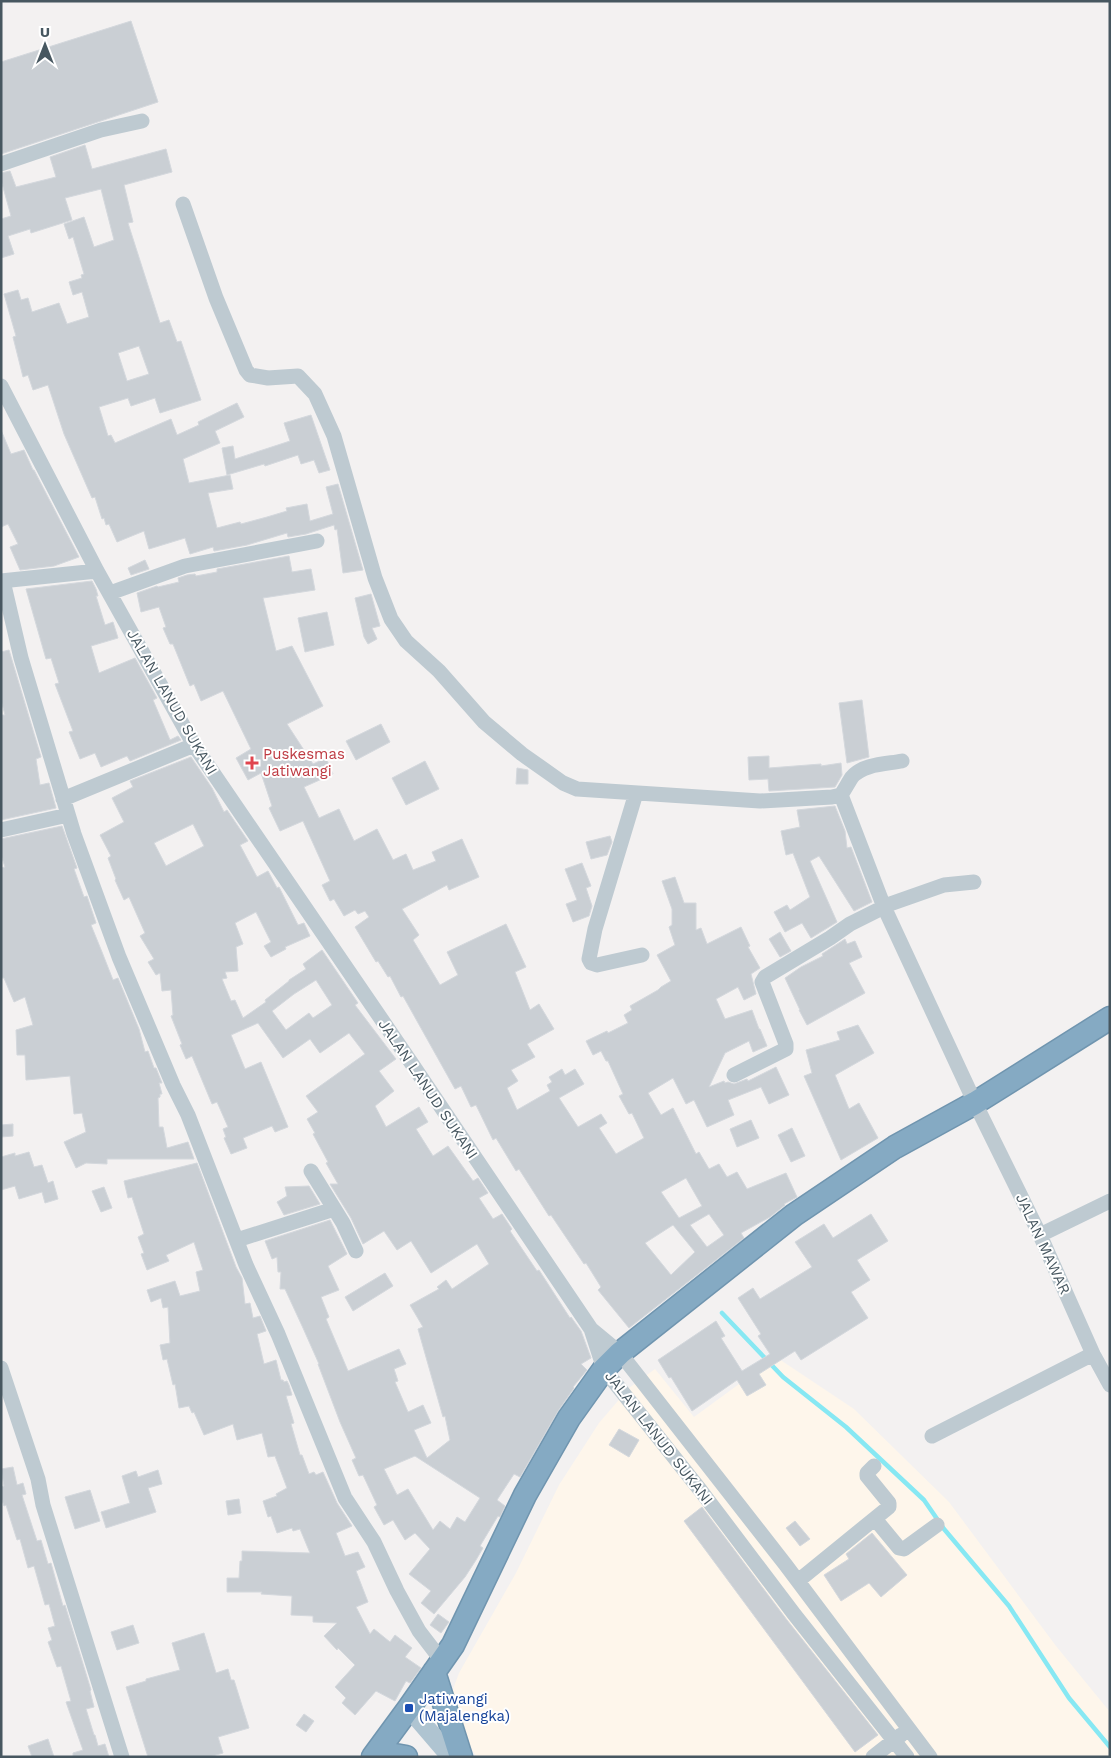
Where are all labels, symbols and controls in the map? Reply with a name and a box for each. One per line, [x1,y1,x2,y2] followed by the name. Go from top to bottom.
[20,20,70,70] north arrow
[40,24,50,40] text: U
[123,626,221,778] street label: JALAN LANUD SUKANI
[263,745,345,780] place label: Puskesmas Jatiwangi
[245,756,259,770] marker: Puskesmas Jatiwangi
[374,1016,482,1162] street label: JALAN LANUD SUKANI
[1012,1191,1074,1297] street label: JALAN MAWAR
[601,1367,717,1509] street label: JALAN LANUD SUKANI
[419,1690,510,1725] place label: Jatiwangi (Majalengka)
[403,1702,415,1714] marker: Jatiwangi (Majalengka)

